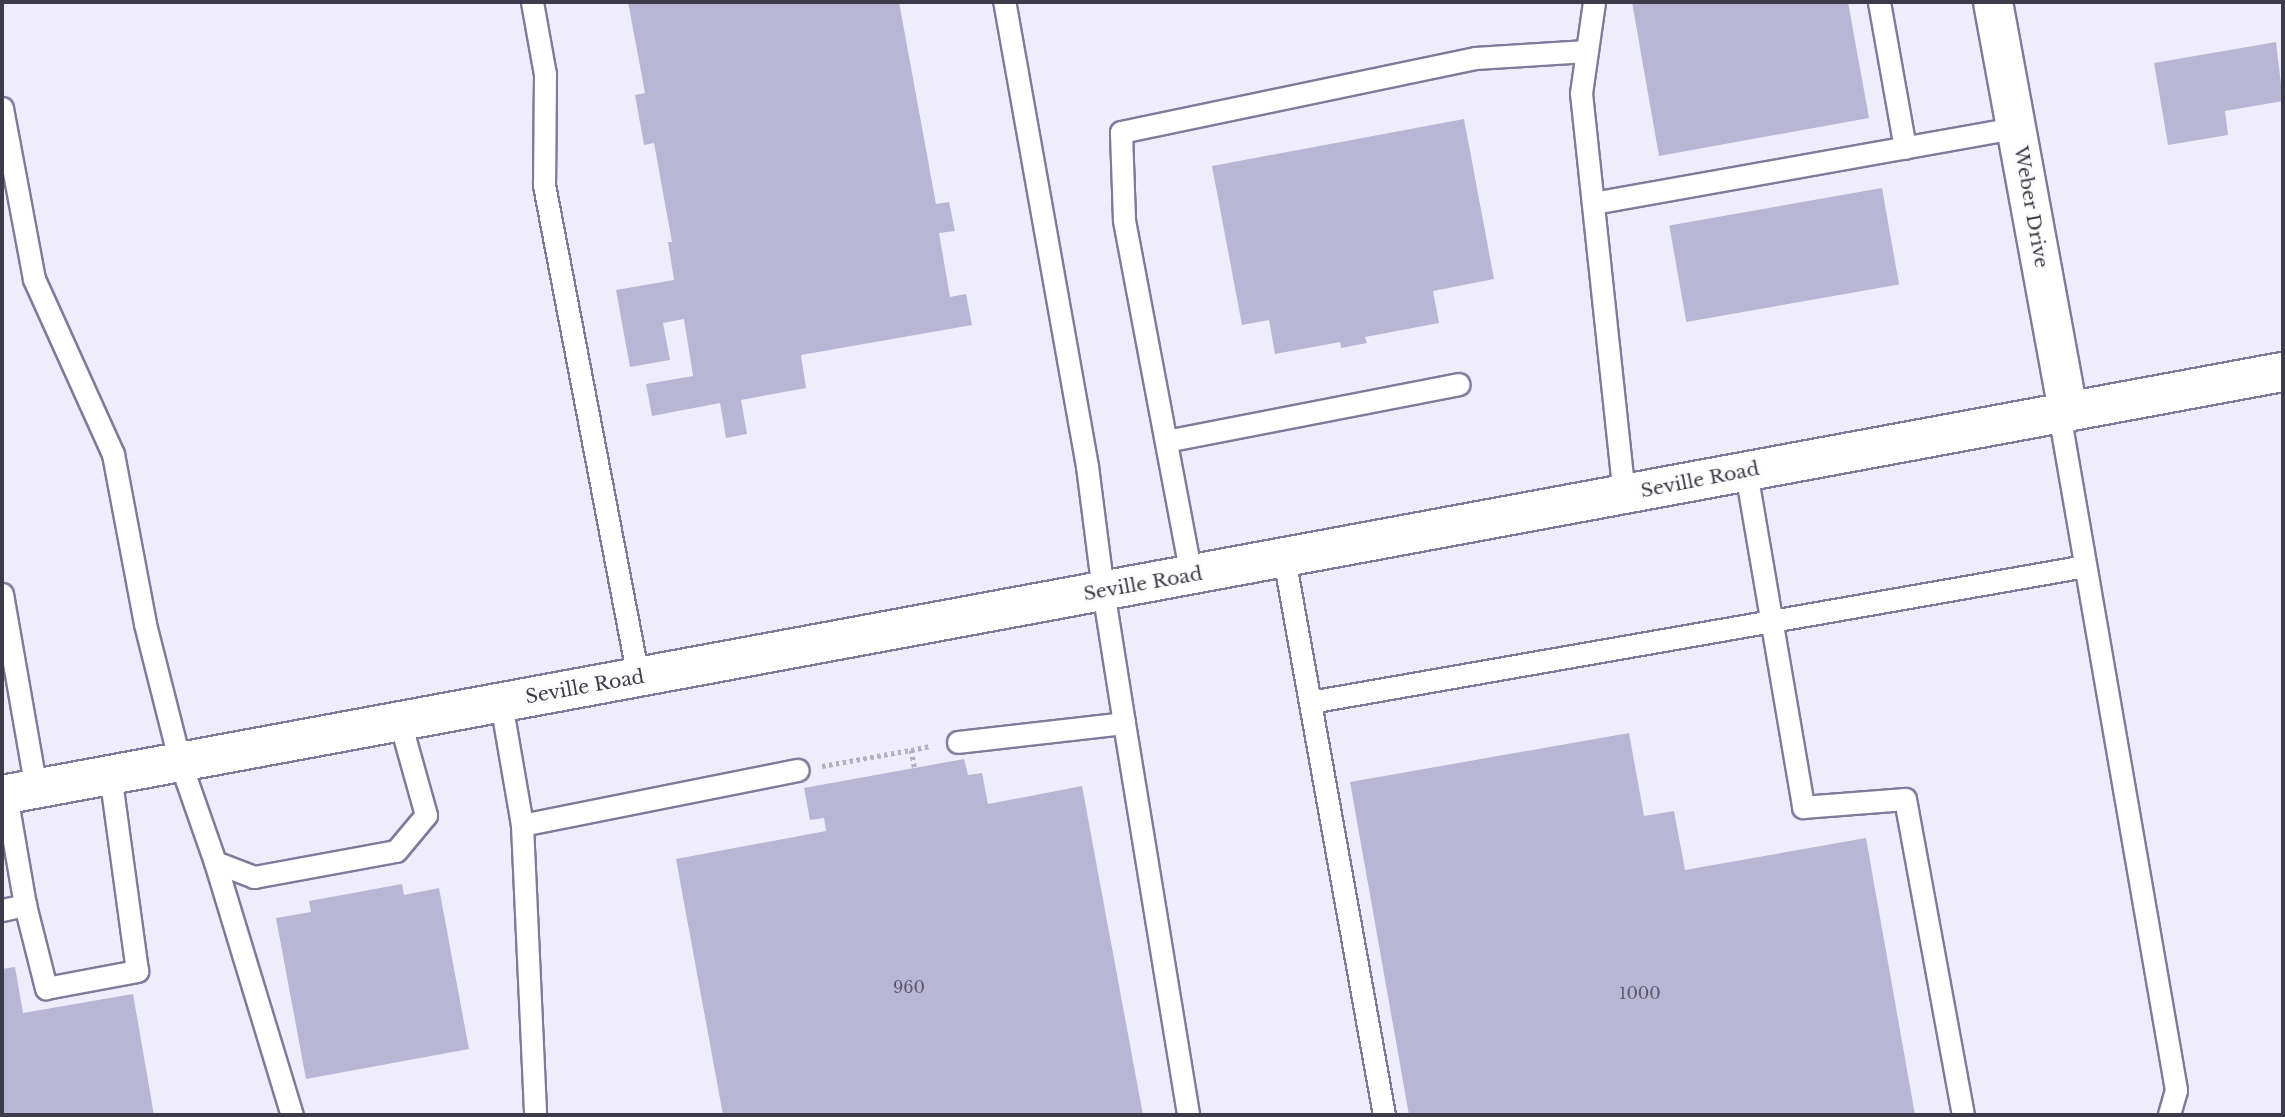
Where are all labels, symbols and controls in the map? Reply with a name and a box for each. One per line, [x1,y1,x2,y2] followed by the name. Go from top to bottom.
[2009,144,2053,270] street label: Weber Drive
[1639,457,1761,503] street label: Seville Road
[1082,562,1204,606] street label: Seville Road
[524,665,646,709] street label: Seville Road
[893,977,925,997] house number: 960
[1619,983,1661,1003] house number: 1000

